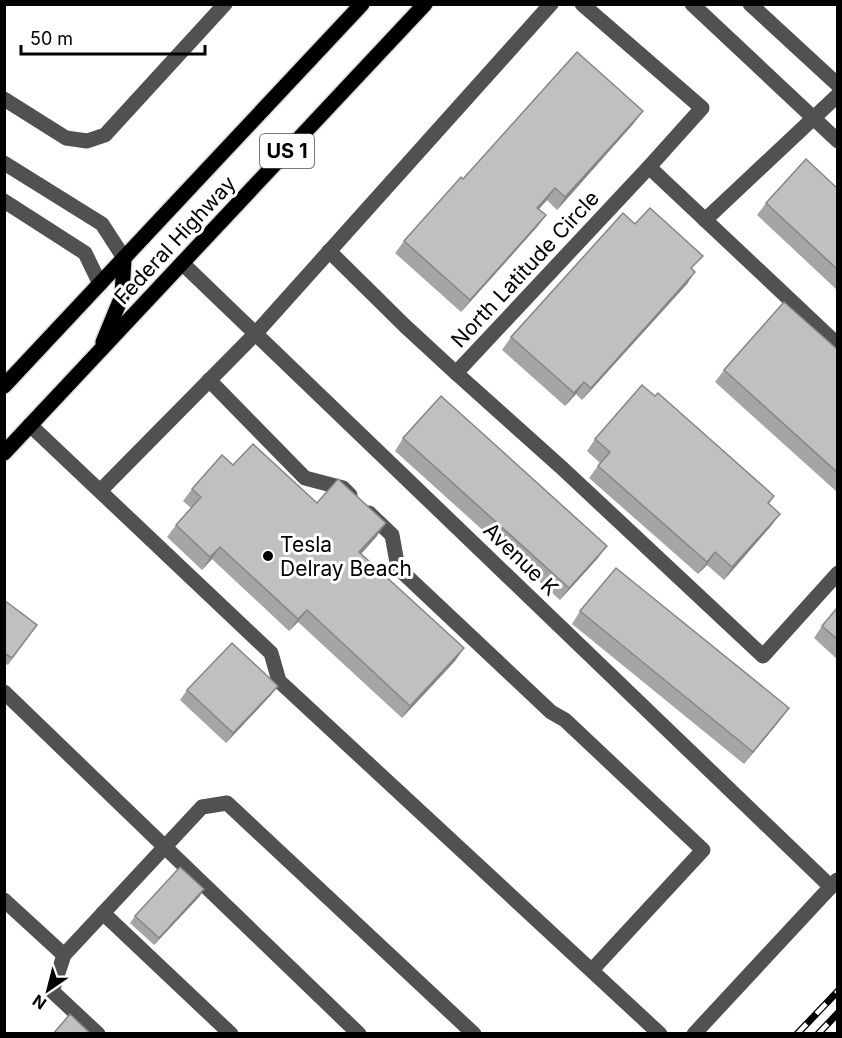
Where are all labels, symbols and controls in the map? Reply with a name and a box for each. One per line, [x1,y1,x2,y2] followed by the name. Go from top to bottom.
[21,18,206,56] scale bar
[30,28,73,49] text: 50 m
[260,134,314,168] road number: US 1
[109,171,241,309] street label: Federal Highway
[446,185,604,353] street label: North Latitude Circle
[479,517,563,601] street label: Avenue K
[280,532,412,581] place label: Tesla Delray Beach
[261,549,275,563] marker: Tesla Delray Beach
[18,960,78,1020] north arrow
[29,991,50,1014] text: N

